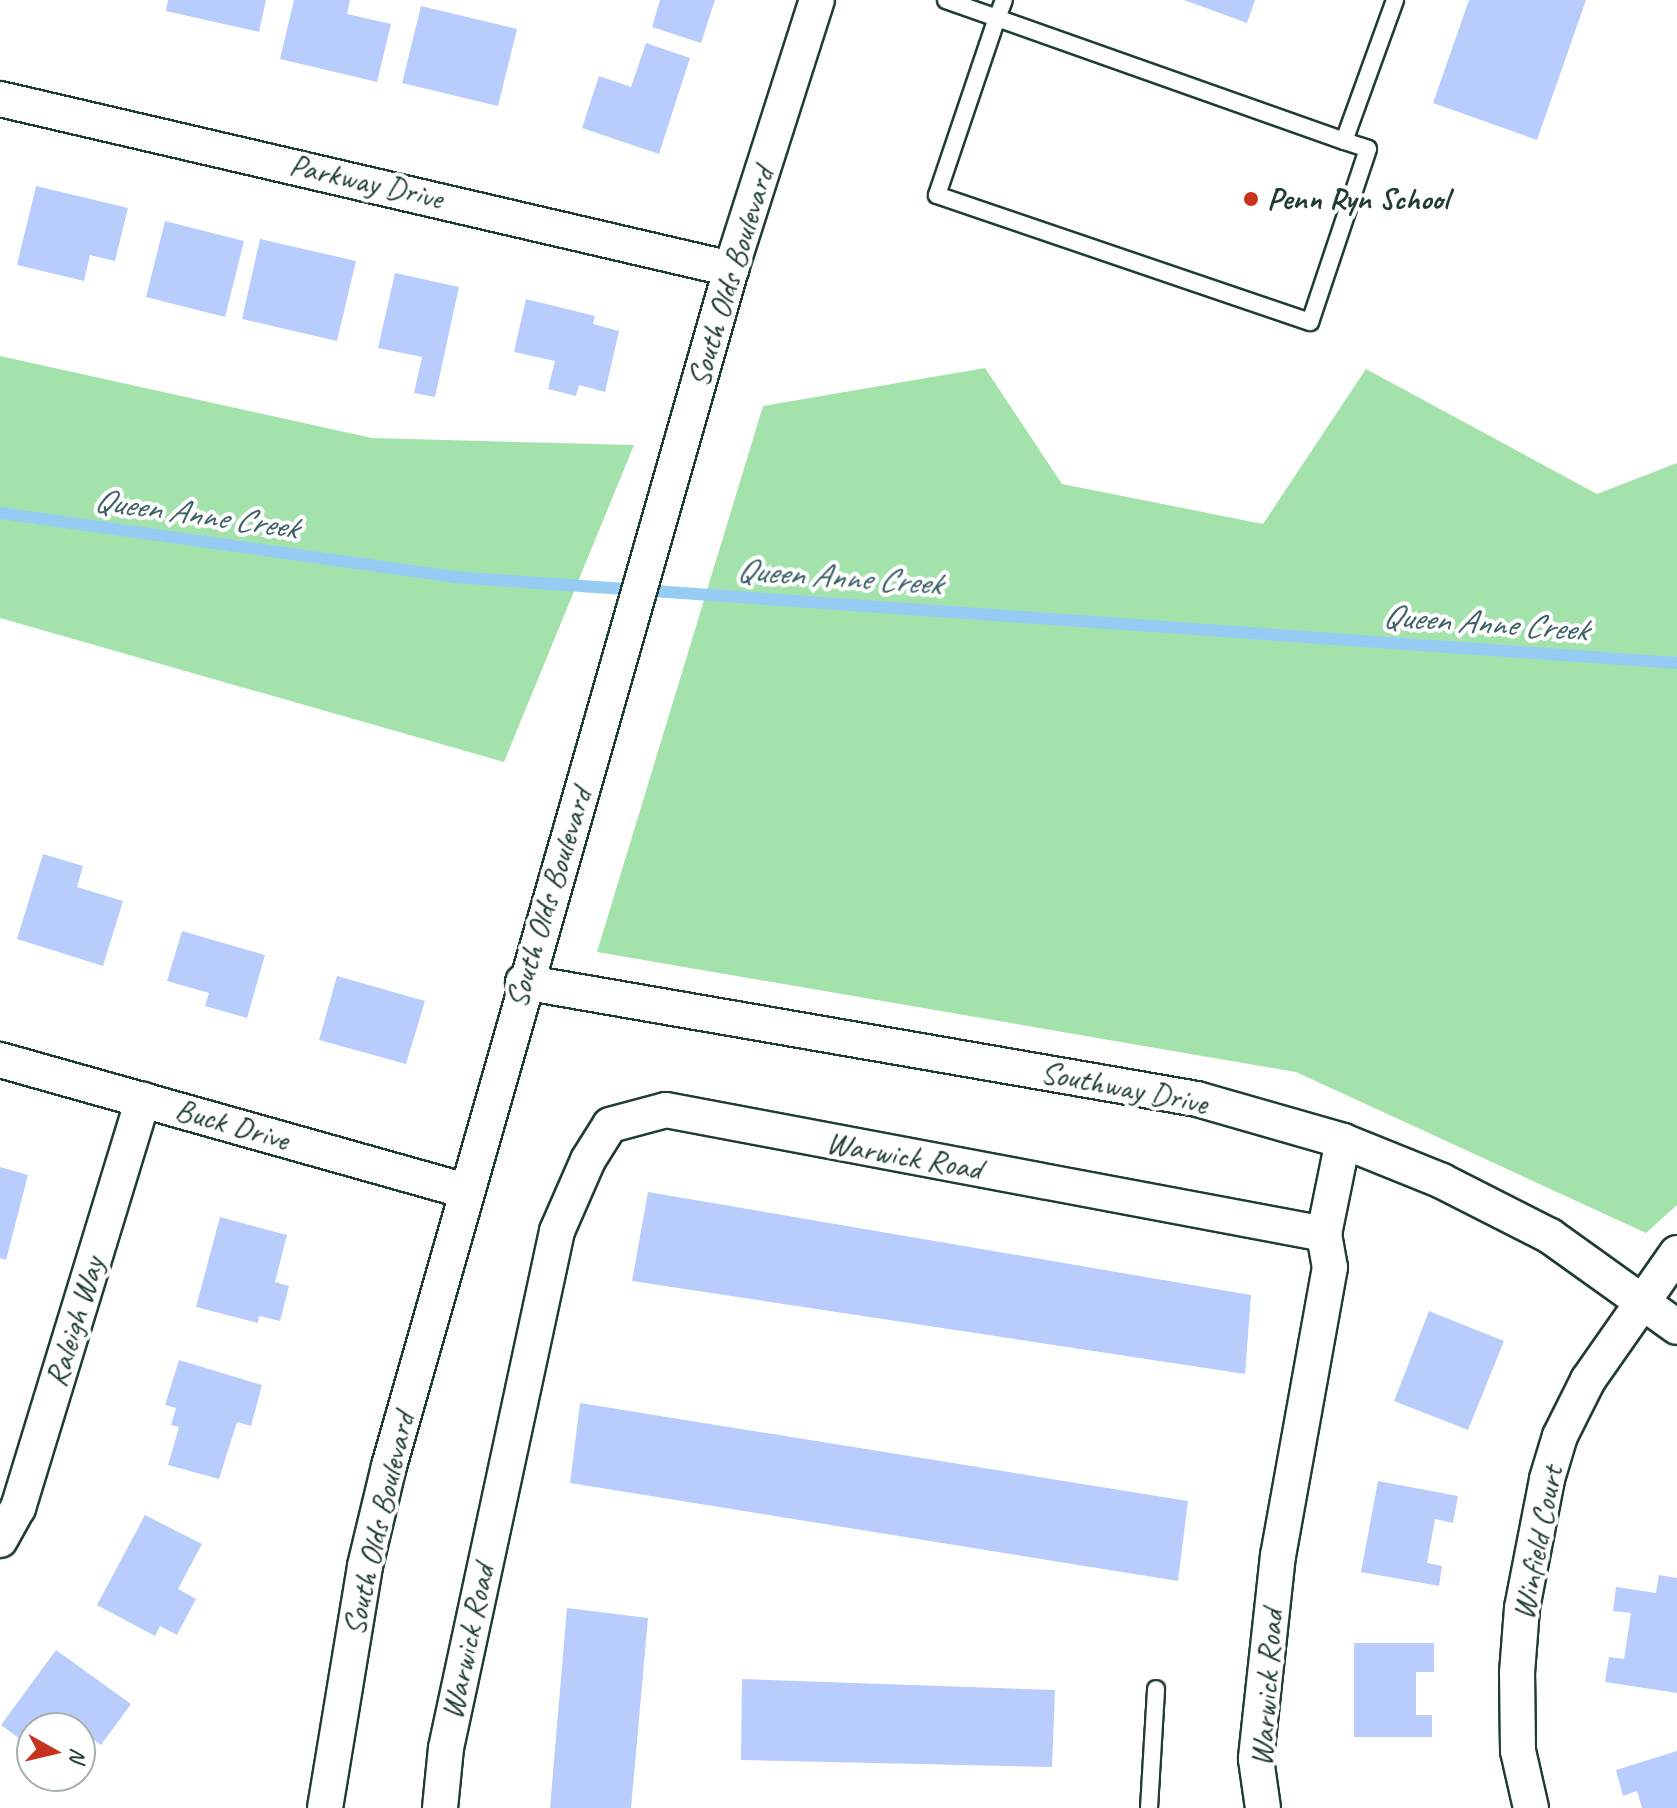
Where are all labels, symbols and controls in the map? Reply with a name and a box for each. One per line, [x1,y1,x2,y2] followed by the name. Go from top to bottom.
[286,146,446,218] street label: Parkway Drive
[679,162,783,392] street label: South Olds Boulevard
[1267,180,1451,218] place label: Penn Ryn School
[1242,190,1260,208] marker: Penn Ryn School
[92,479,300,547] water label: Queen Anne Creek
[735,549,943,603] water label: Queen Anne Creek
[1381,595,1589,649] water label: Queen Anne Creek
[497,783,601,1013] street label: South Olds Boulevard
[1037,1053,1211,1123] street label: Southway Drive
[171,1090,293,1160] street label: Buck Drive
[824,1124,984,1188] street label: Warwick Road
[37,1253,113,1391] street label: Raleigh Way
[335,1408,423,1640] street label: South Olds Boulevard
[1504,1463,1572,1623] street label: Winfield Court
[433,1562,503,1722] street label: Warwick Road
[1242,1609,1292,1767] street label: Warwick Road
[16,1712,96,1792] north arrow
[63,1746,93,1764] text: N

